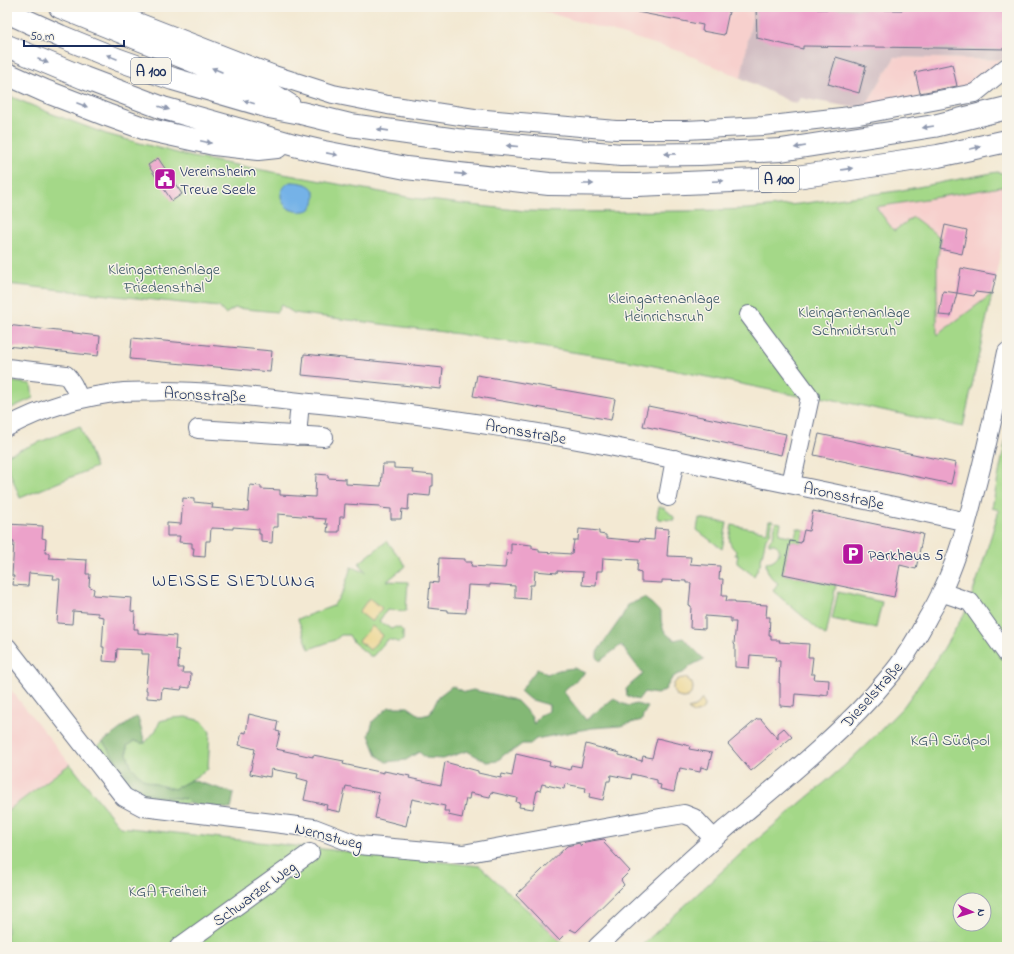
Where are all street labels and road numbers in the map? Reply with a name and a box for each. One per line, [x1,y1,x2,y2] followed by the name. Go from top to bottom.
[131,58,171,84] road number: A 100
[759,166,799,192] road number: A 100
[163,382,247,410] street label: Aronsstraße
[483,414,569,452] street label: Aronsstraße
[801,477,887,517] street label: Aronsstraße
[835,656,910,735] street label: Dieselstraße
[292,817,365,857] street label: Nernstweg
[208,856,302,933] street label: Schwarzer Weg

